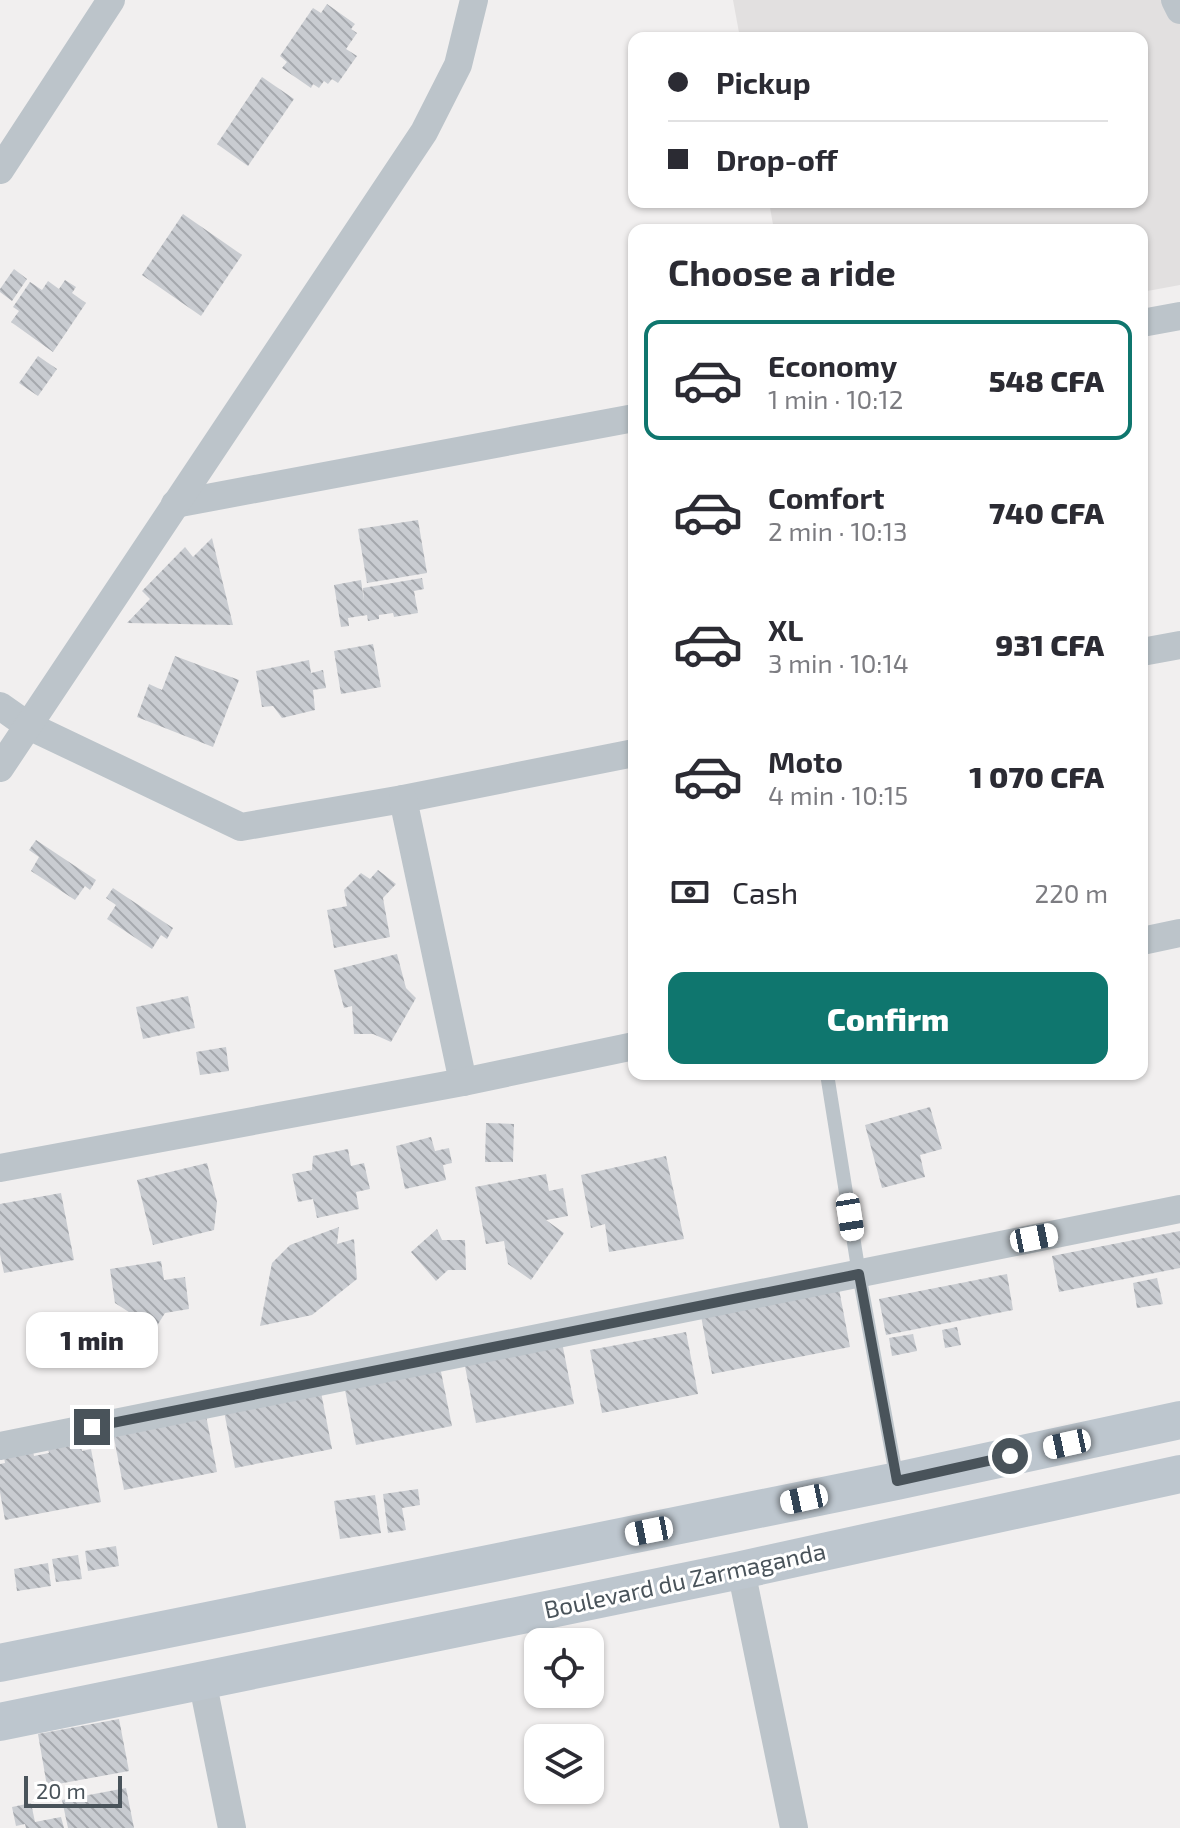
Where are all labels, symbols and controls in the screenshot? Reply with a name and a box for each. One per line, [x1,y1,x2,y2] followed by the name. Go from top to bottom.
[716,64,811,100] text: Pickup
[716,141,838,177] text: Drop-off
[668,250,896,293] text: Choose a ride
[672,344,744,416] icon: car
[768,347,897,383] text: Economy
[989,362,1104,398] text: 548 CFA
[768,383,903,414] text: 1 min · 10:12
[672,476,744,548] icon: car
[768,479,885,515] text: Comfort
[989,494,1104,530] text: 740 CFA
[768,515,907,546] text: 2 min · 10:13
[672,608,744,680] icon: car
[768,611,803,647] text: XL
[995,626,1104,662] text: 931 CFA
[768,647,909,678] text: 3 min · 10:14
[672,740,744,812] icon: car
[768,743,843,779] text: Moto
[969,758,1104,794] text: 1 070 CFA
[768,779,908,810] text: 4 min · 10:15
[668,870,712,914] icon: cash
[732,874,798,910] text: Cash
[1035,877,1108,908] text: 220 m
[668,972,1108,1064] button: Confirm
[834,1191,866,1243] car
[1008,1222,1060,1254] car
[26,1311,158,1367] callout: 1 min
[60,1324,124,1355] text: 1 min
[74,1409,110,1445] route end
[1041,1427,1093,1461] car
[992,1438,1028,1474] route start
[778,1482,830,1516] car
[623,1515,675,1547] car
[541,1536,828,1624] street label: Boulevard du Zarmaganda
[524,1628,604,1804] map controls
[524,1628,604,1708] button: locate
[524,1724,604,1804] button: layers
[24,1772,122,1808] scale bar
[36,1777,86,1803] text: 20 m

